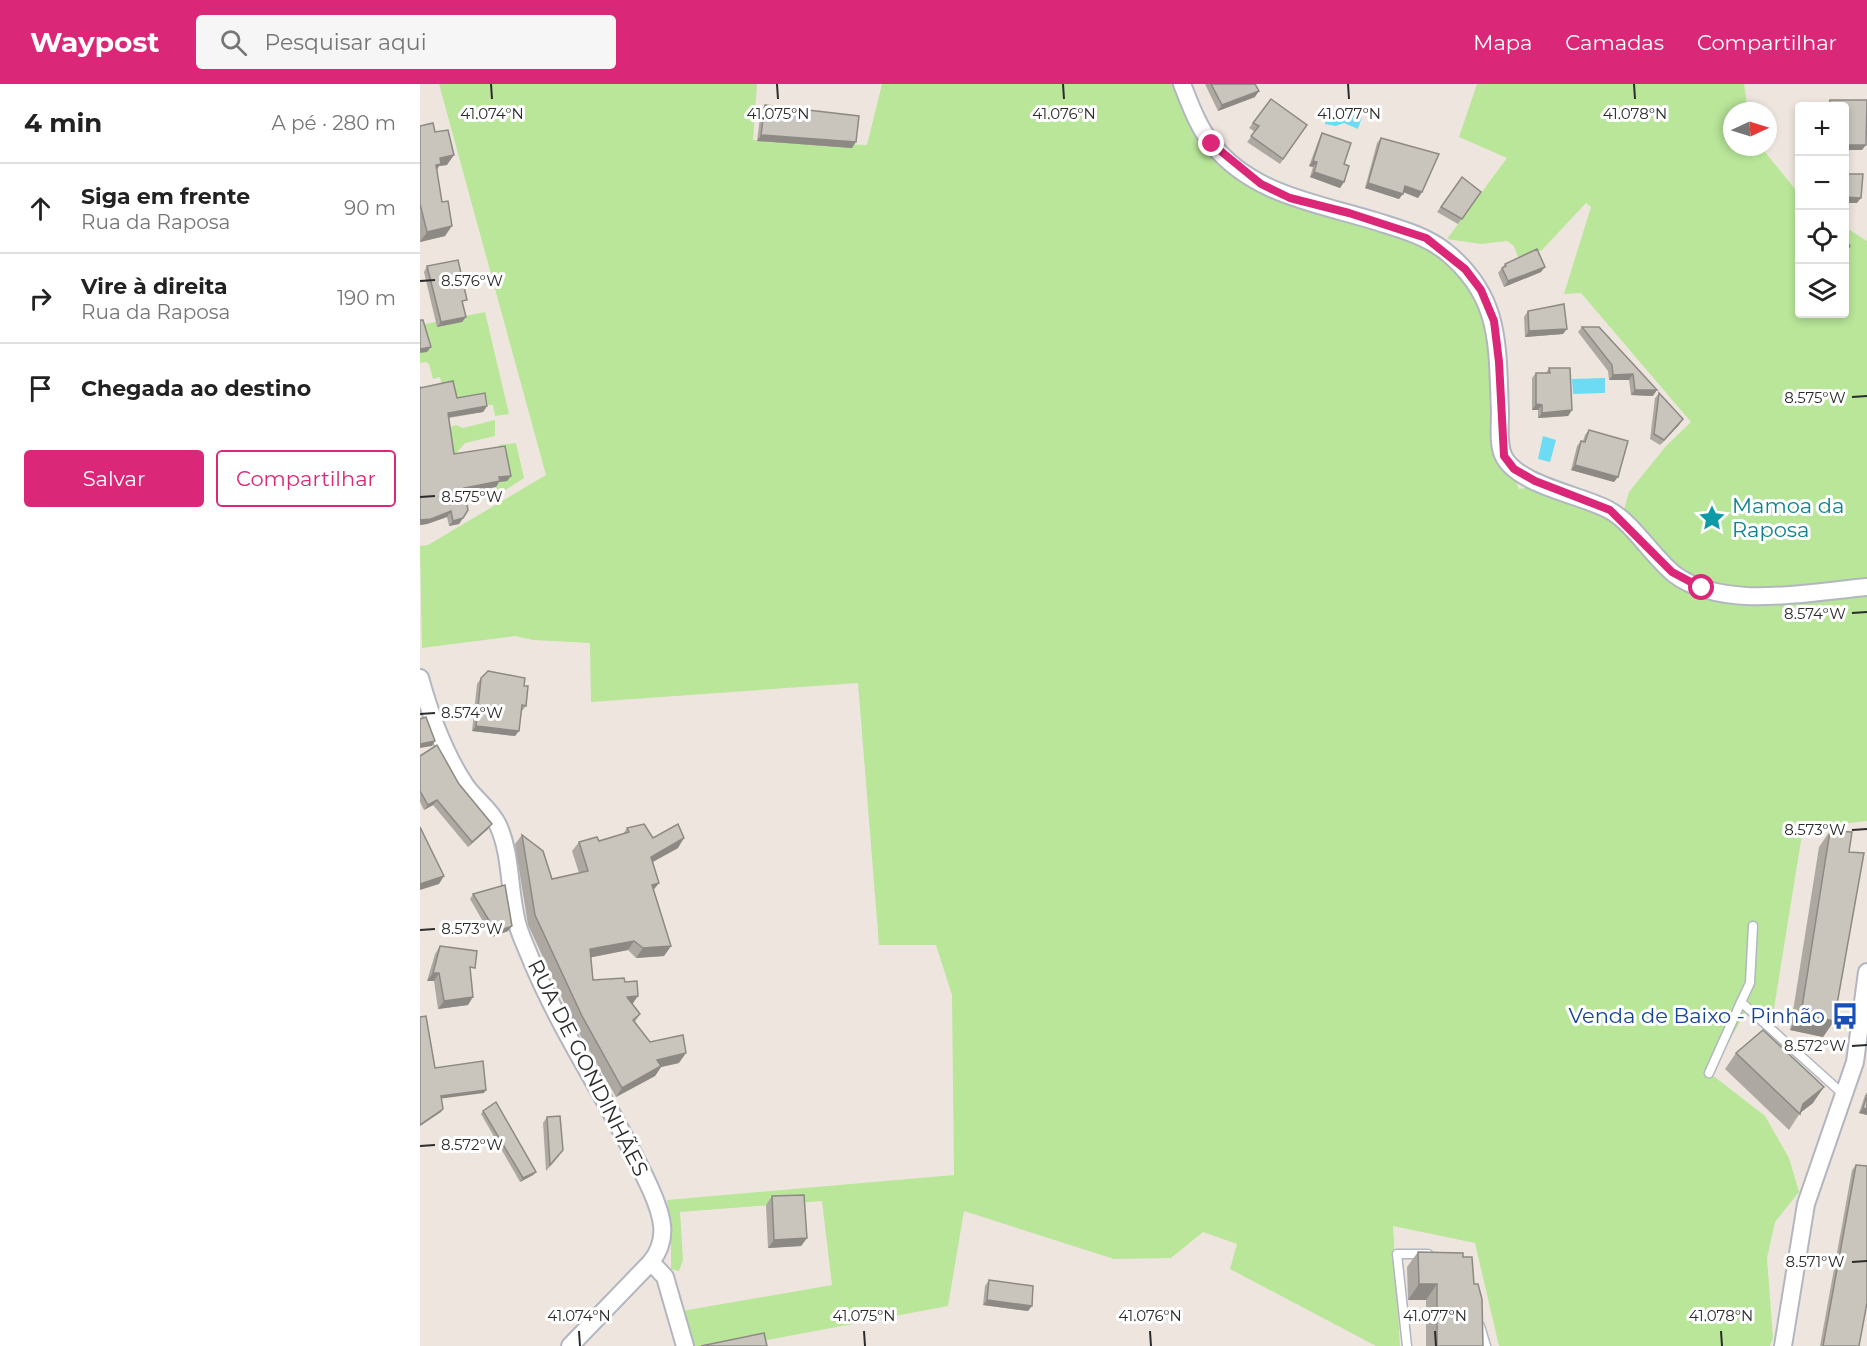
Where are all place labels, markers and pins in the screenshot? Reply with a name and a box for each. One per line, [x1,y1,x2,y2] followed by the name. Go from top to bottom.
[1732,493,1844,542] place label: Mamoa da Raposa
[1697,503,1727,533] place icon: Mamoa da Raposa
[1830,1001,1860,1031] bus stop icon: Venda de Baixo - Pinhão
[1568,1003,1825,1028] place label: Venda de Baixo - Pinhão

